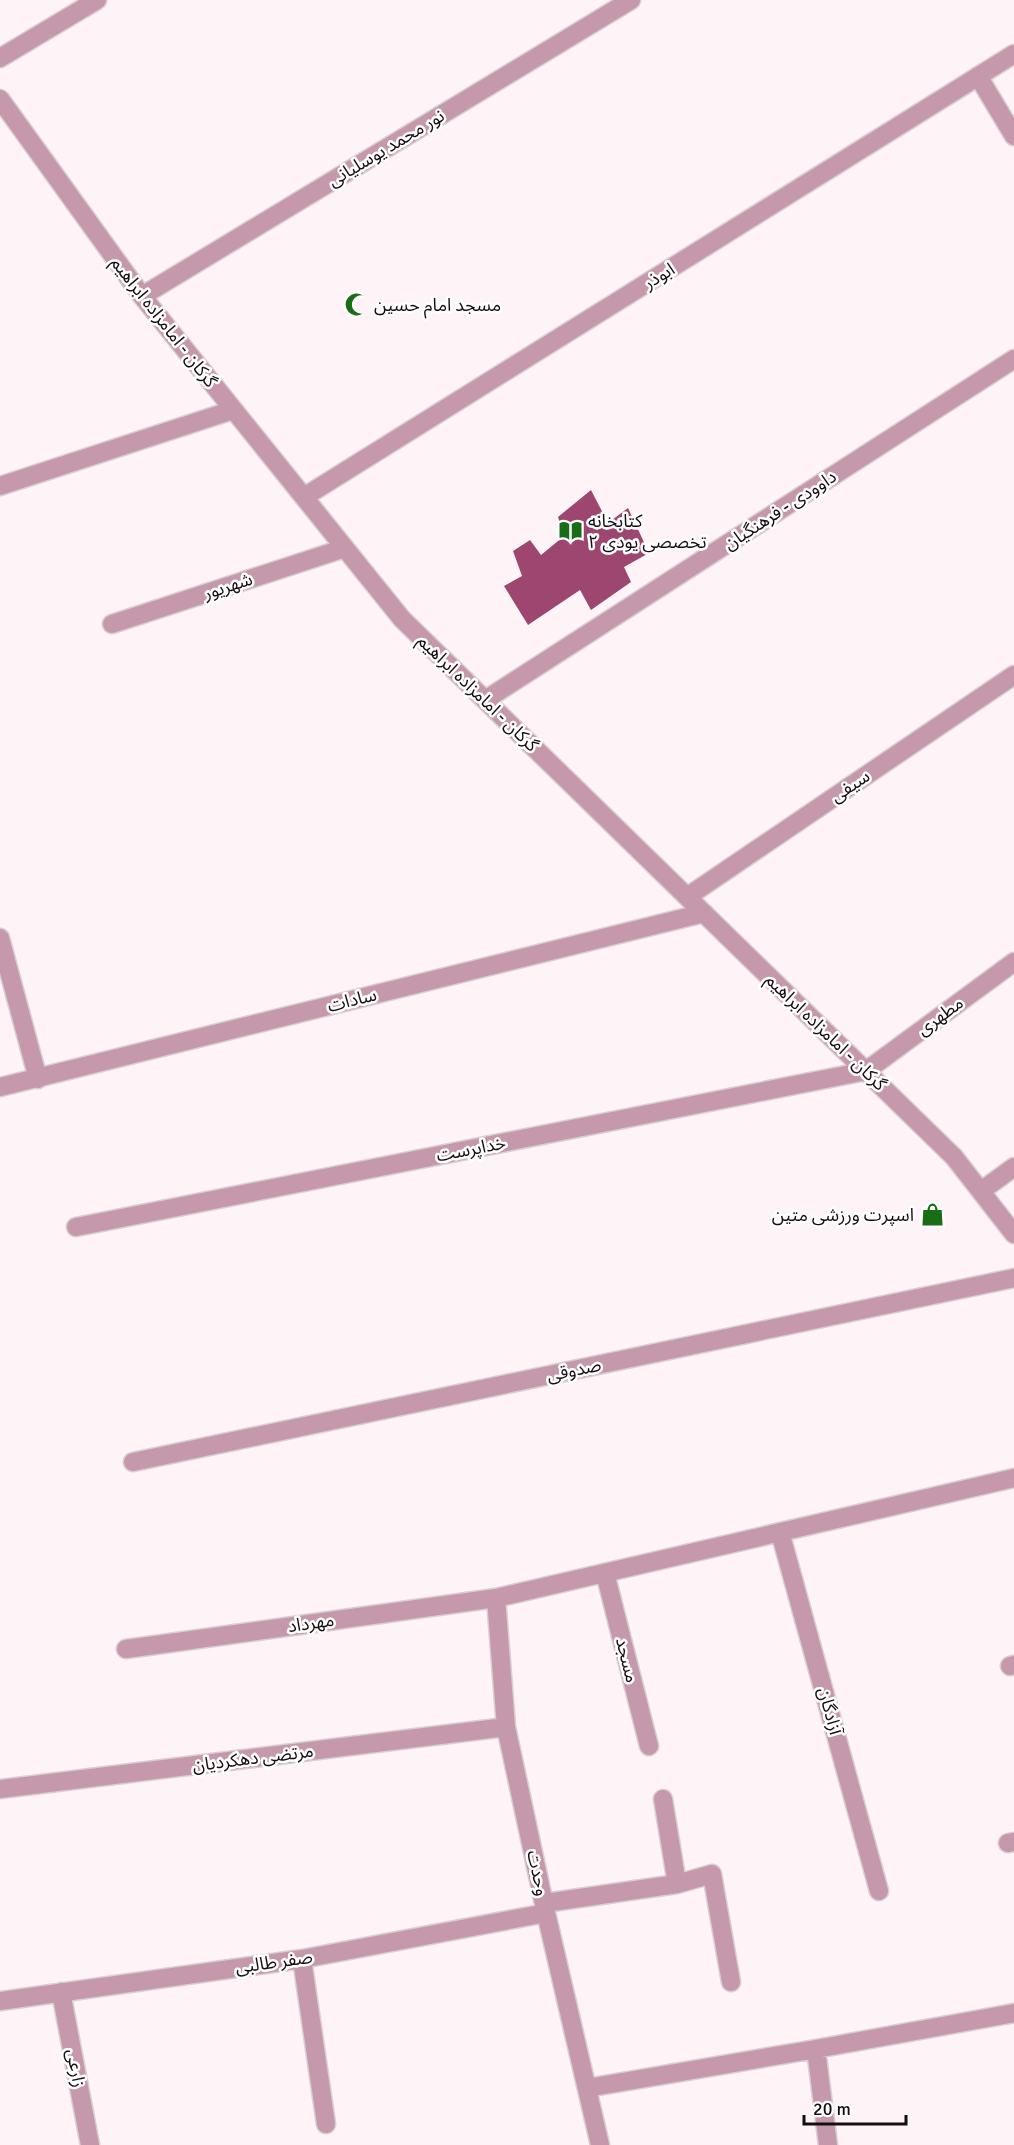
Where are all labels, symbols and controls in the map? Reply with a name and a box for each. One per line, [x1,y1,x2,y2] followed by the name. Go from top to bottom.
[324,105,448,191] street label: نور محمد یوسلیانی
[105,252,222,393] street label: گرکان - امامزاده ابراهیم
[638,258,679,295] street label: ابوذر
[343,292,369,318] mosque icon: مسجد امام حسین
[374,294,501,319] place label: مسجد امام حسین
[720,465,840,555] street label: داوودی - فرهنگیان
[588,510,707,553] place label: کتابخانه تخصصی یودی ۲
[557,518,583,544] library icon: کتابخانه تخصصی یودی ۲
[200,568,255,605] street label: شهریور
[412,630,543,758] street label: گرکان - امامزاده ابراهیم
[826,765,874,807] street label: سیفی
[760,969,891,1097] street label: گرکان - امامزاده ابراهیم
[325,983,379,1017] street label: سادات
[912,992,968,1040] street label: مطهری
[434,1132,508,1167] street label: خداپرست
[919,1202,945,1228] shop icon: اسپرت ورزشی متین
[772,1204,914,1226] place label: اسپرت ورزشی متین
[545,1354,603,1386] street label: صدوقی
[286,1609,336,1637] street label: مهرداد
[611,1635,643,1685] street label: مسجد
[813,1685,847,1738] street label: آزادگان
[191,1740,315,1776] street label: مرتضی دهکردیان
[522,1848,554,1898] street label: وحدت
[234,1946,314,1978] street label: صفر طالبی
[62,2047,90,2089] street label: زارعی
[804,2088,906,2126] scale bar
[813,2098,851,2120] text: 20 m

